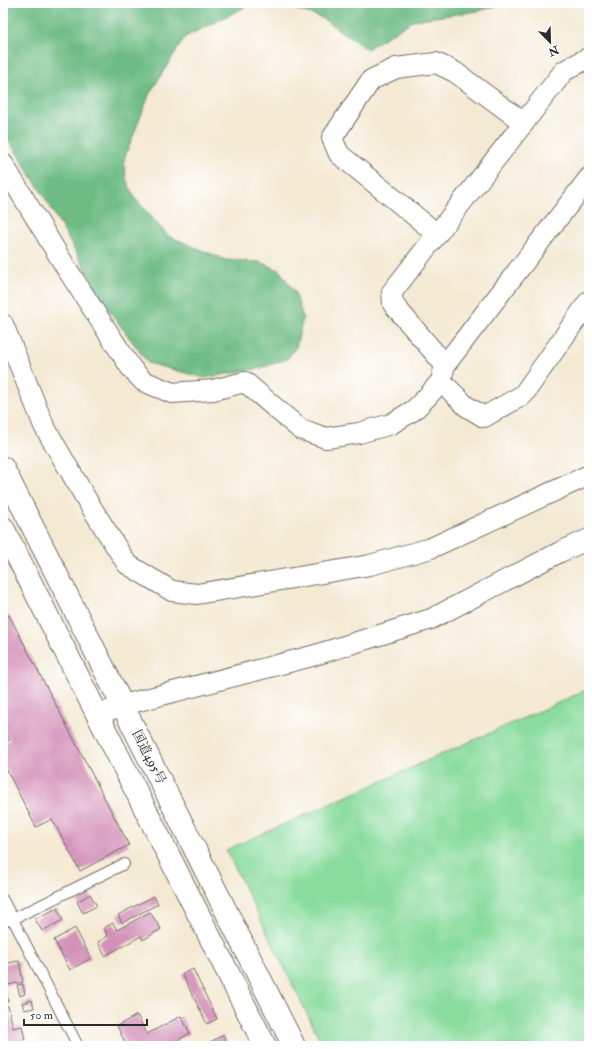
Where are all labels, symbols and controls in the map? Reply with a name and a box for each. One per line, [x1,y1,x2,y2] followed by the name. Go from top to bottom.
[530,22,570,62] north arrow
[546,42,562,59] text: N
[129,727,169,787] street label: 国道495号
[24,1001,147,1027] scale bar
[30,1008,54,1023] text: 50 m

